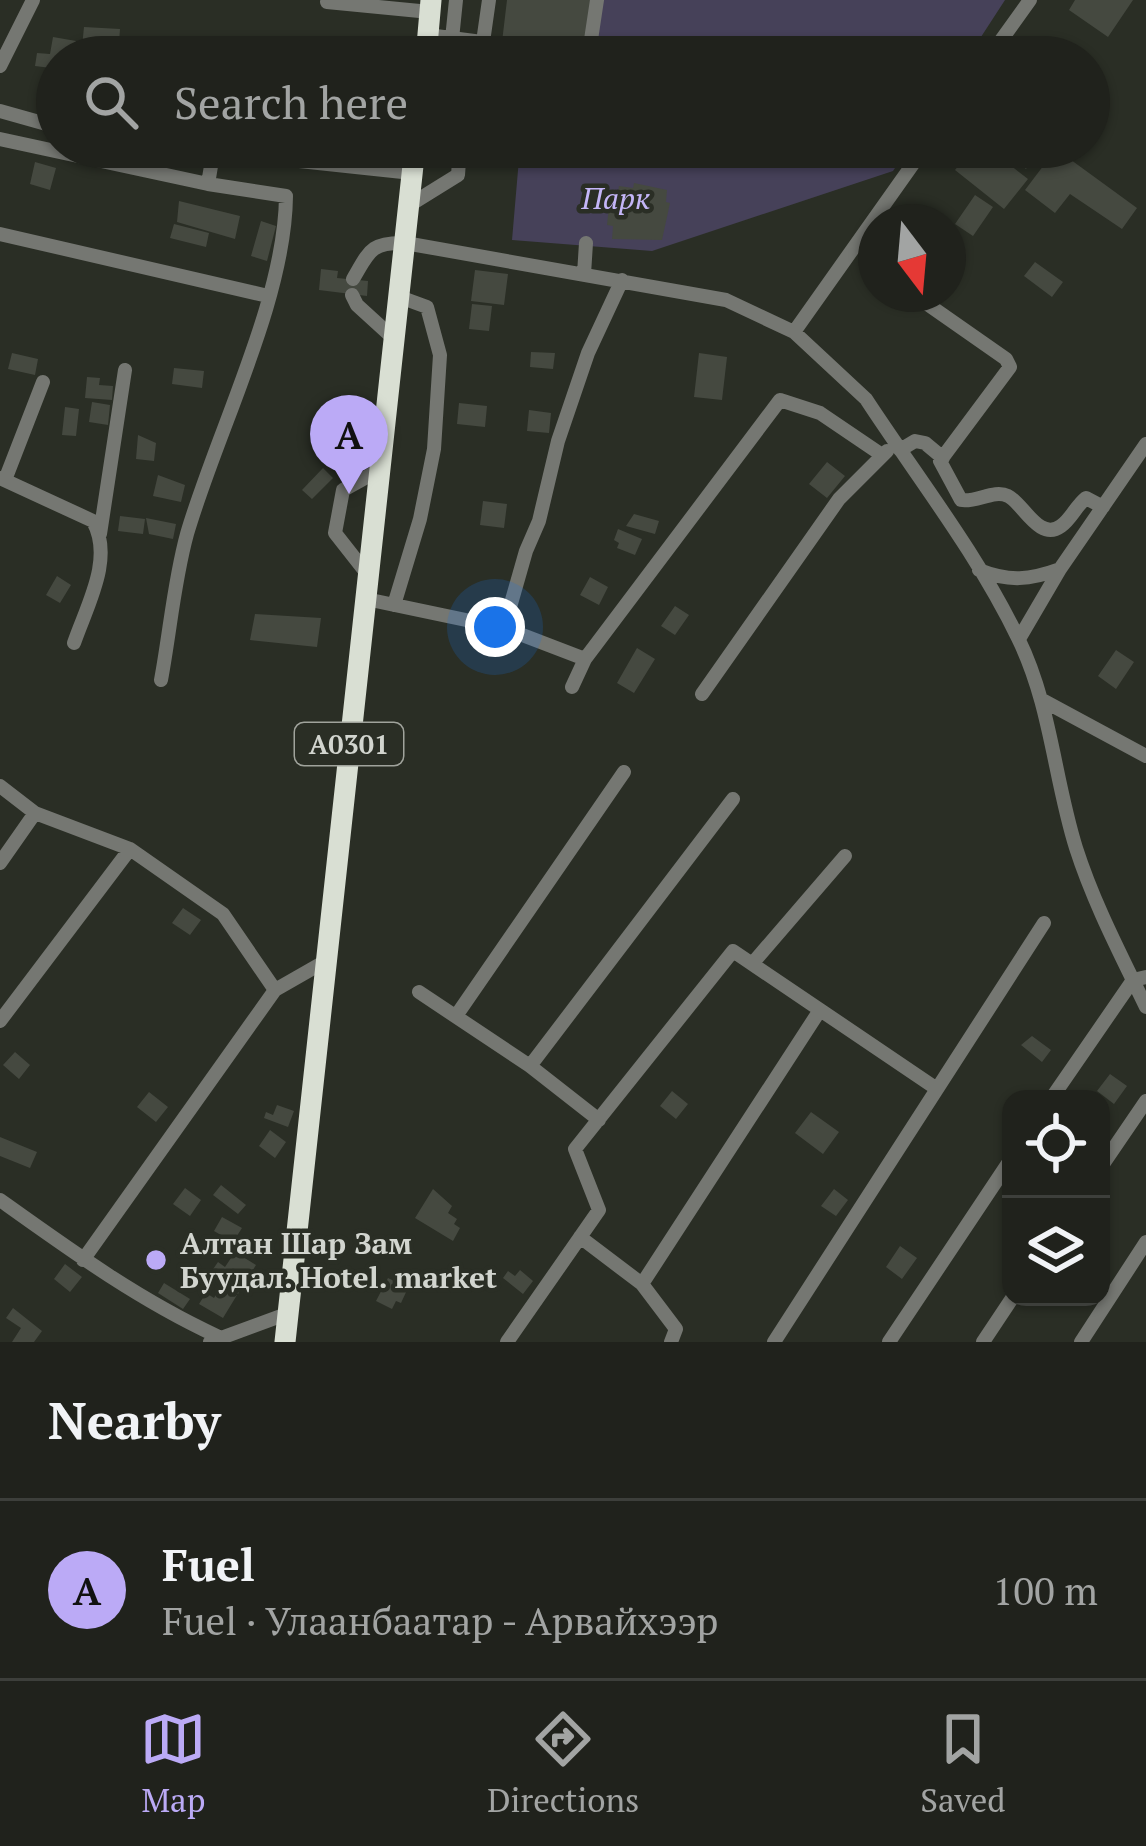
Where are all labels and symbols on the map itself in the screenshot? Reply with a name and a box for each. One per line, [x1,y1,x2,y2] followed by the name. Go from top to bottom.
[581,178,650,218] park label: Парк
[858,204,966,312] north arrow
[310,395,388,494] pin: A
[465,597,525,657] your location
[295,723,403,765] road number: A0301
[180,1223,497,1297] place label: Алтан Шар Зам Буудал. Hotel. market
[143,1247,169,1273] marker: Алтан Шар Зам Буудал. Hotel. market

